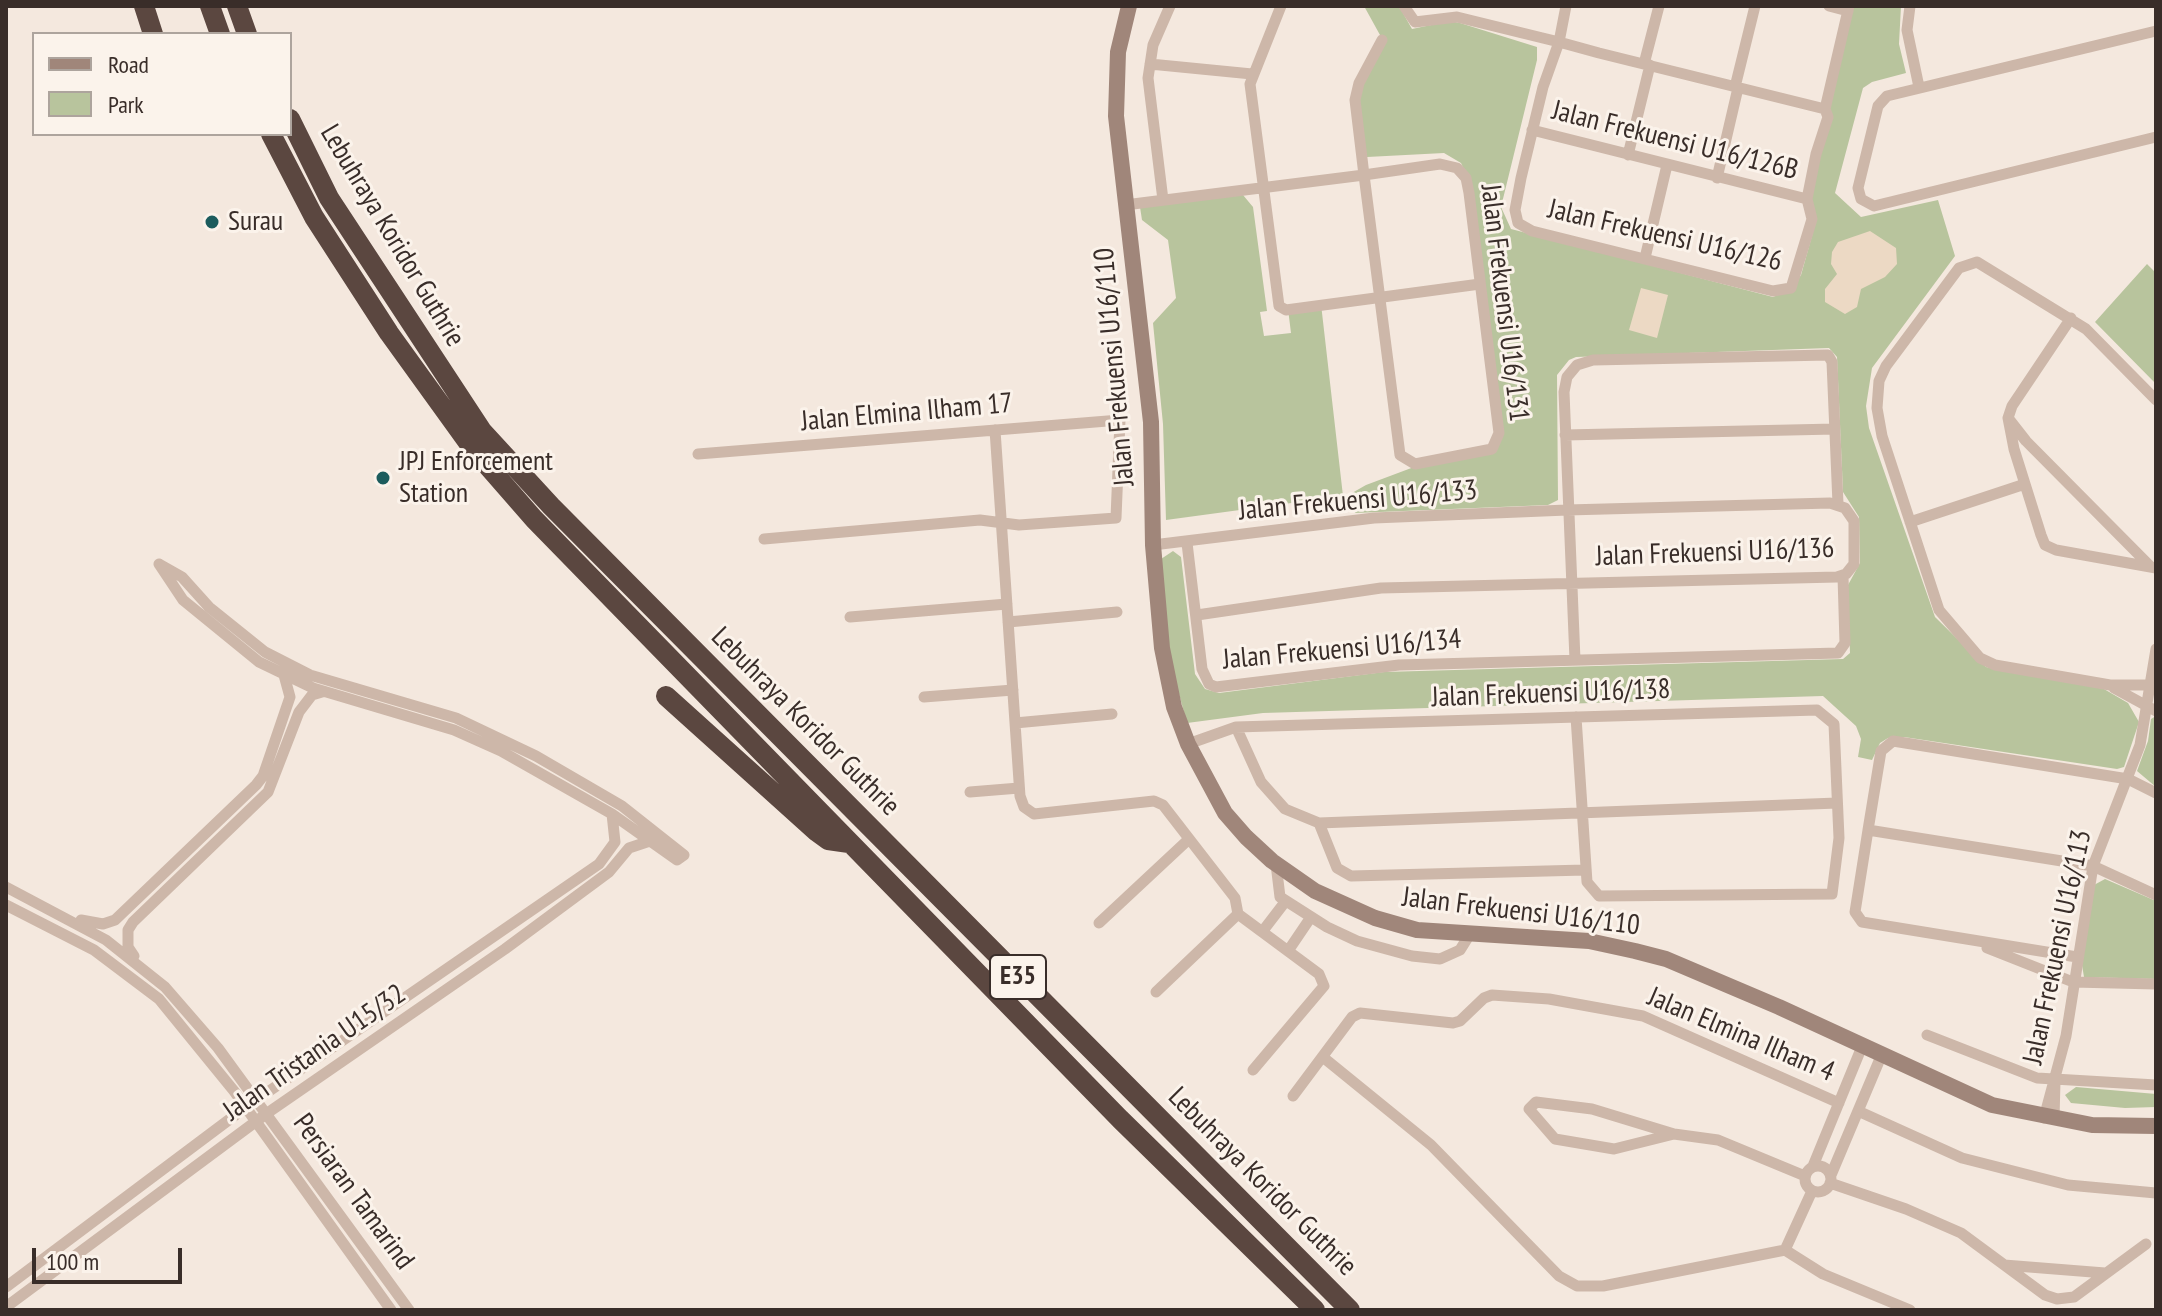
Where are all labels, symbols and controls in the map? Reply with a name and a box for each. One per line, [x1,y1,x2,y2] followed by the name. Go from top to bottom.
[32,32,292,136] legend
[108,49,149,80] text: Road
[108,89,144,120] text: Park
[1549,94,1801,188] street label: Jalan Frekuensi U16/126B
[313,119,471,353] street label: Lebuhraya Koridor Guthrie
[1473,182,1535,424] street label: Jalan Frekuensi U16/131
[1545,193,1785,279] street label: Jalan Frekuensi U16/126
[228,205,283,239] place label: Surau
[203,213,221,231] marker: Surau
[1088,247,1142,487] street label: Jalan Frekuensi U16/110
[800,387,1014,439] street label: Jalan Elmina Ilham 17
[399,445,553,511] place label: JPJ Enforcement Station
[374,469,392,487] marker: JPJ Enforcement Station
[1238,474,1478,528] street label: Jalan Frekuensi U16/133
[1595,532,1835,574] street label: Jalan Frekuensi U16/136
[704,621,906,823] street label: Lebuhraya Koridor Guthrie
[1222,623,1462,677] street label: Jalan Frekuensi U16/134
[1431,673,1671,715] street label: Jalan Frekuensi U16/138
[2017,827,2099,1067] street label: Jalan Frekuensi U16/113
[1400,881,1642,943] street label: Jalan Frekuensi U16/110
[990,955,1046,999] road number: E35
[217,978,413,1128] street label: Jalan Tristania U15/32
[1643,981,1839,1089] street label: Jalan Elmina Ilham 4
[1161,1081,1363,1283] street label: Lebuhraya Koridor Guthrie
[285,1108,421,1276] street label: Persiaran Tamarind
[36,1232,186,1282] scale bar
[46,1246,99,1277] text: 100 m

